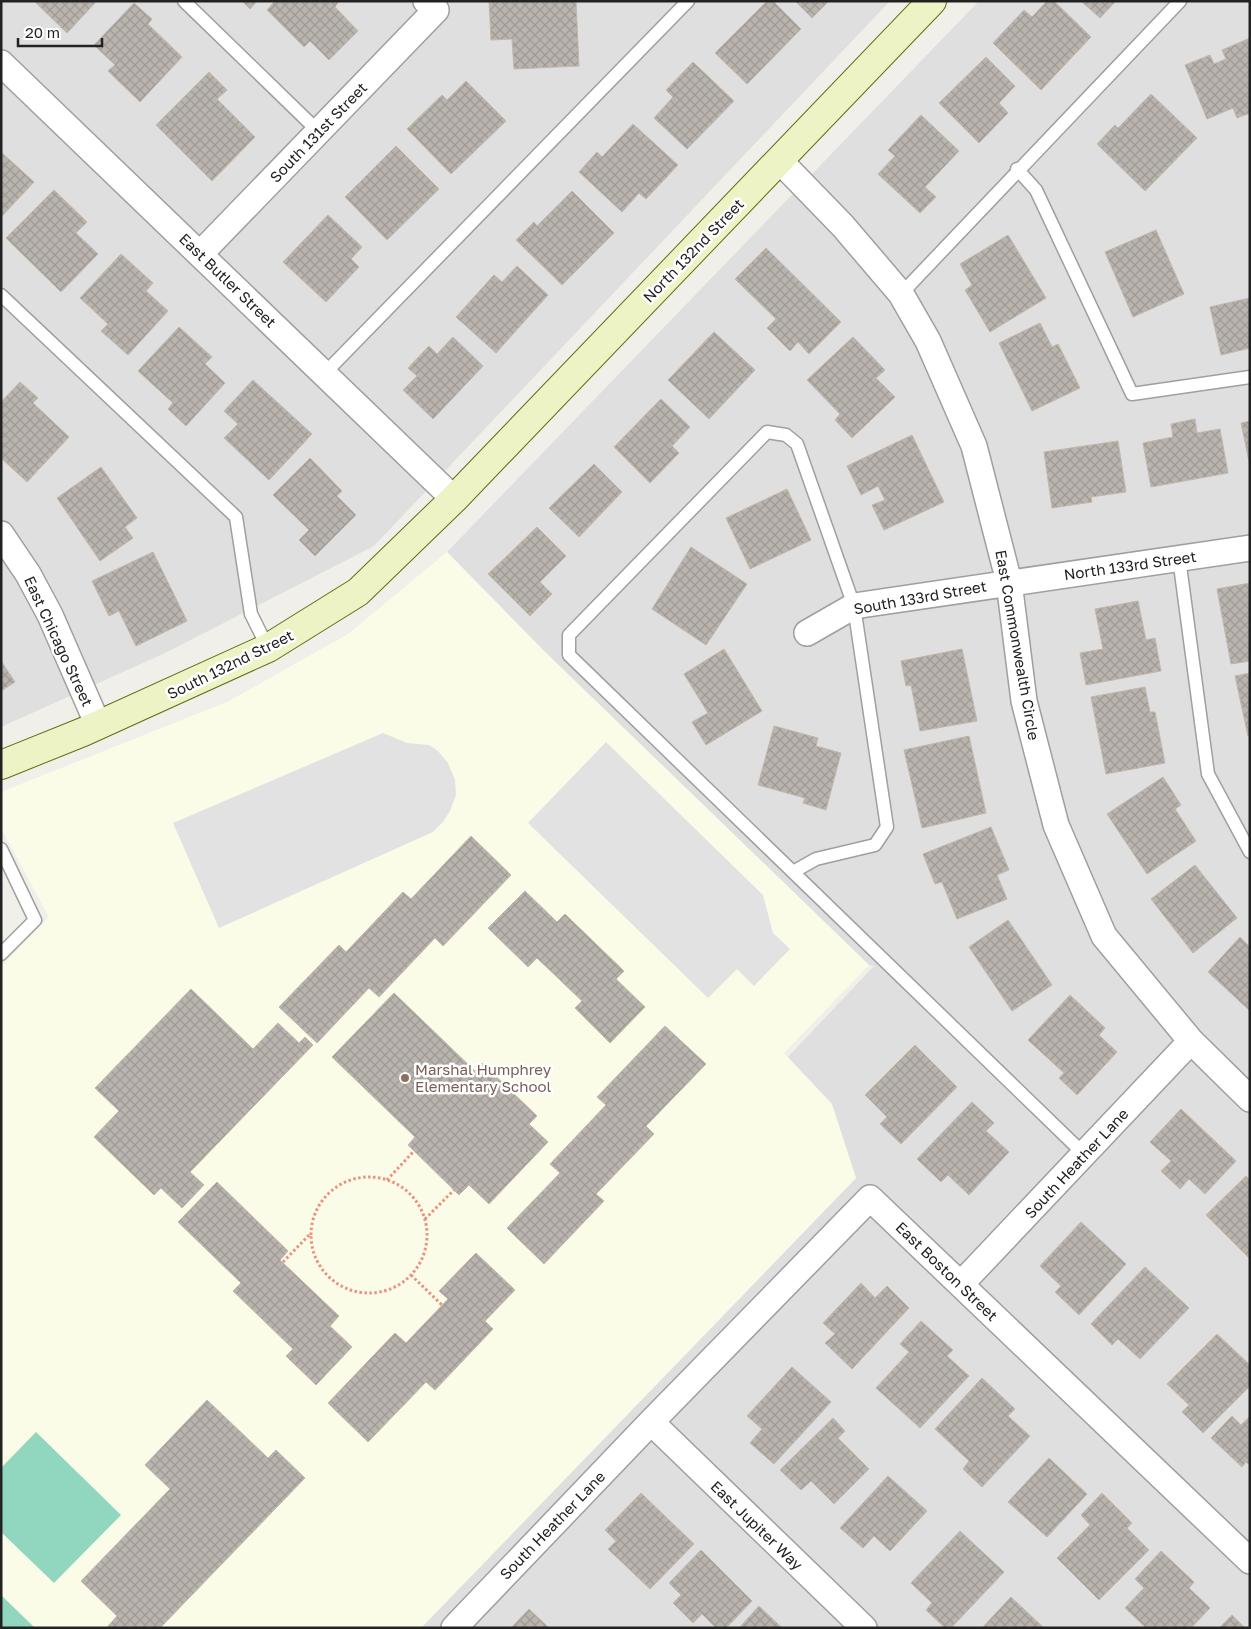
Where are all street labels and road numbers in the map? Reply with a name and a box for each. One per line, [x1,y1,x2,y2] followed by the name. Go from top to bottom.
[266,78,370,186] street label: South 131st Street
[639,195,747,305] street label: North 132nd Street
[176,229,280,331] street label: East Butler Street
[1063,547,1197,583] street label: North 133rd Street
[992,548,1044,742] street label: East Commonwealth Circle
[21,573,97,709] street label: East Chicago Street
[852,576,988,618] street label: South 133rd Street
[164,626,296,702] street label: South 132nd Street
[1020,1104,1132,1222] street label: South Heather Lane
[892,1218,1002,1324] street label: East Boston Street
[496,1467,609,1583] street label: South Heather Lane
[707,1477,807,1574] street label: East Jupiter Way

